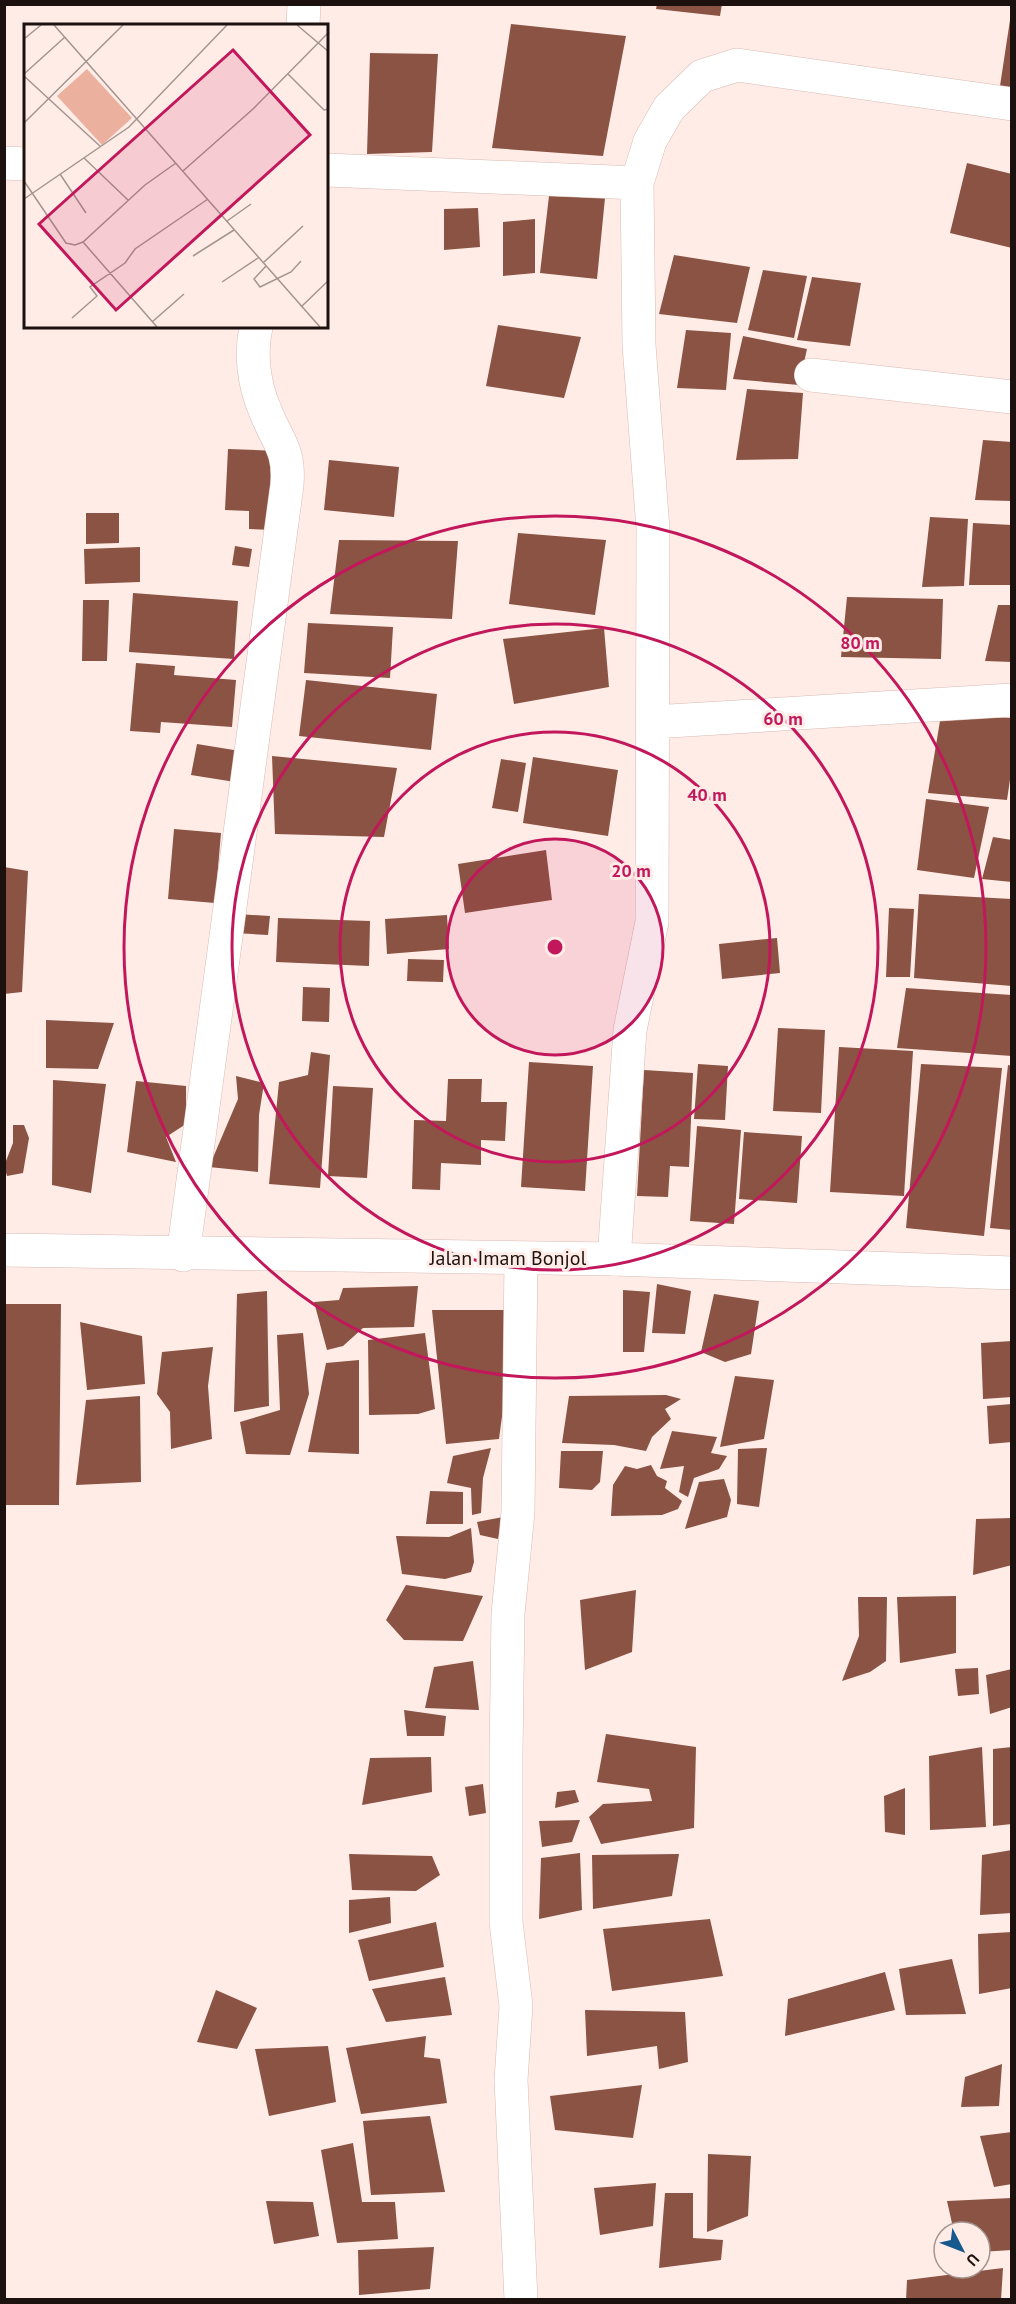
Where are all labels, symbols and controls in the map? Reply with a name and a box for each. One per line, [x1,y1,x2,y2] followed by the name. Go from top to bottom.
[24,24,328,328] inset map
[840,631,880,654] text: 80 m
[763,707,803,730] text: 60 m
[687,783,727,806] text: 40 m
[611,859,651,882] text: 20 m
[545,937,565,957] centre of rings
[429,1245,586,1271] street label: Jalan Imam Bonjol
[932,2220,992,2280] north arrow
[962,2250,984,2270] text: U

